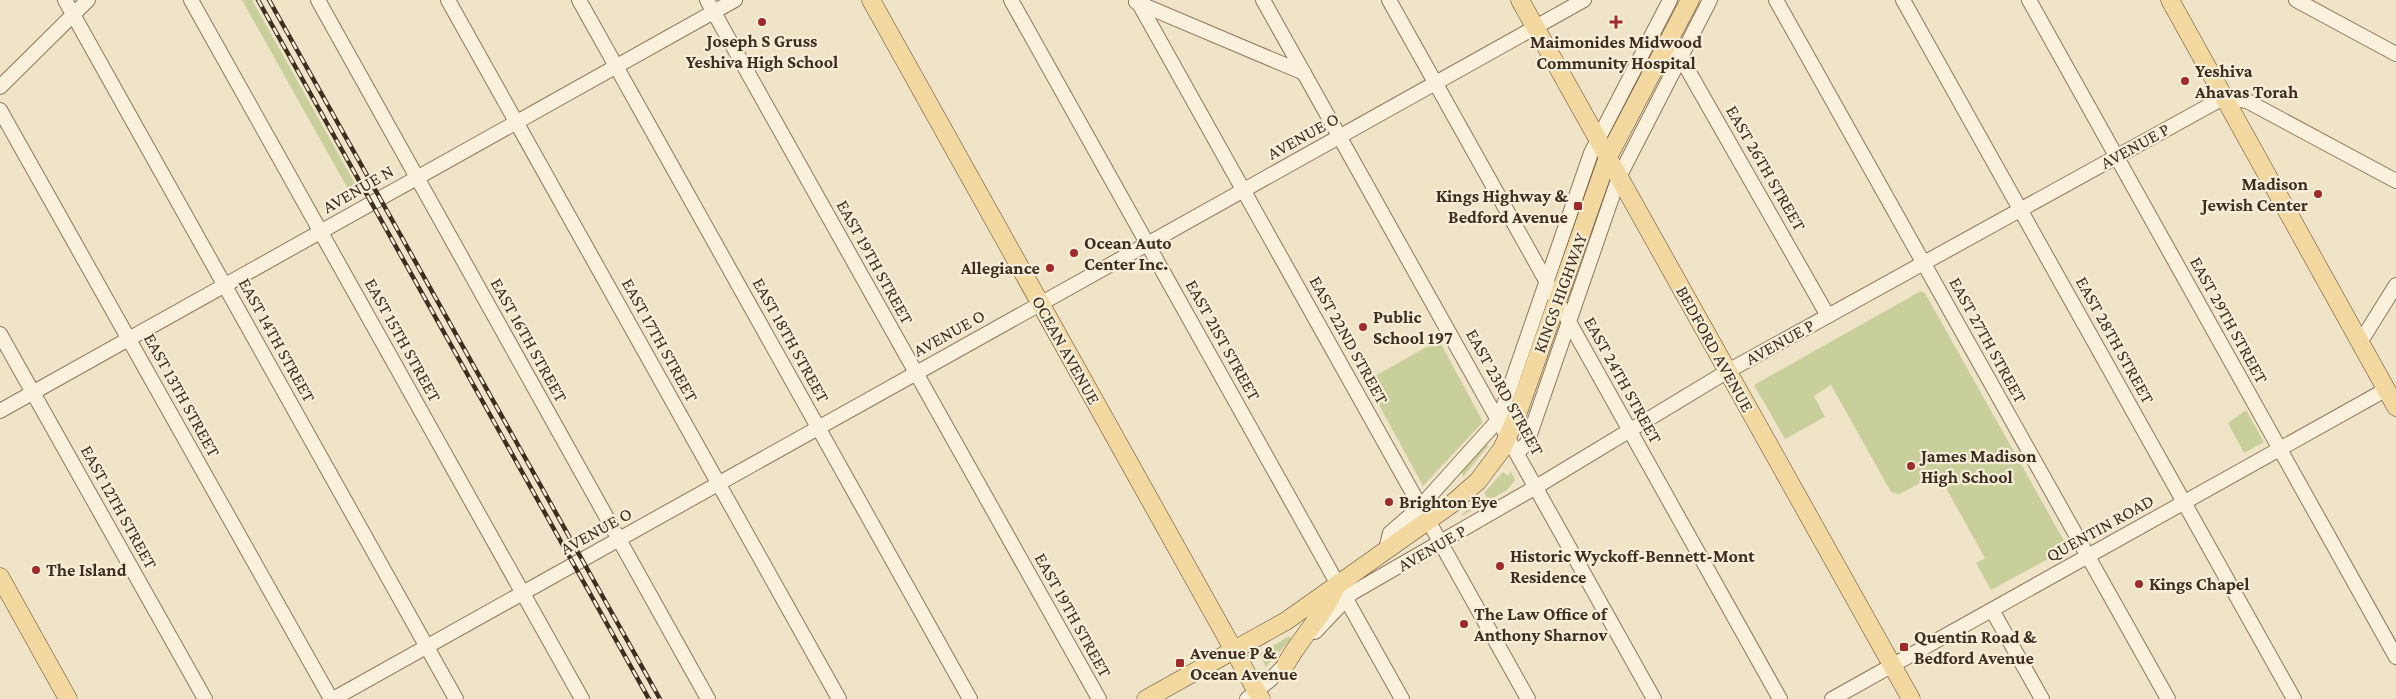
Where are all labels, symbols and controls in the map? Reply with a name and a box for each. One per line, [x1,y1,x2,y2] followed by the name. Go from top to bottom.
[1609,15,1623,29] marker: Maimonides Midwood Community Hospital
[756,16,768,28] marker: Joseph S Gruss Yeshiva High School
[686,31,838,72] place label: Joseph S Gruss Yeshiva High School
[1530,32,1702,73] place label: Maimonides Midwood Community Hospital
[2194,61,2299,102] place label: Yeshiva Ahavas Torah
[2179,75,2191,87] marker: Yeshiva Ahavas Torah
[1722,102,1810,234] street label: EAST 26TH STREET
[1264,108,1342,164] street label: AVENUE O
[2097,119,2173,173] street label: AVENUE P
[319,161,397,217] street label: AVENUE N
[2200,174,2309,215] place label: Madison Jewish Center
[1436,186,1568,227] place label: Kings Highway & Bedford Avenue
[2312,188,2324,200] marker: Madison Jewish Center
[833,196,918,328] street label: EAST 19TH STREET
[1572,200,1584,212] marker: Kings Highway & Bedford Avenue
[1529,230,1591,356] street label: KINGS HIGHWAY
[1084,233,1172,274] place label: Ocean Auto Center Inc.
[1068,247,1080,259] marker: Ocean Auto Center Inc.
[2186,253,2272,387] street label: EAST 29TH STREET
[960,258,1040,278] place label: Allegiance
[1044,262,1056,274] marker: Allegiance
[1306,273,1393,408] street label: EAST 22ND STREET
[2072,273,2158,407] street label: EAST 28TH STREET
[235,274,320,406] street label: EAST 14TH STREET
[487,274,571,406] street label: EAST 16TH STREET
[748,274,834,406] street label: EAST 18TH STREET
[1945,274,2031,406] street label: EAST 27TH STREET
[361,275,445,405] street label: EAST 15TH STREET
[618,275,702,405] street label: EAST 17TH STREET
[1182,276,1265,404] street label: EAST 21ST STREET
[1672,282,1758,416] street label: BEDFORD AVENUE
[1028,292,1104,408] street label: OCEAN AVENUE
[910,305,988,361] street label: AVENUE O
[1373,307,1453,348] place label: Public School 197
[1580,313,1666,447] street label: EAST 24TH STREET
[1742,315,1818,369] street label: AVENUE P
[1357,321,1369,333] marker: Public School 197
[1462,325,1548,459] street label: EAST 23RD STREET
[140,330,224,460] street label: EAST 13TH STREET
[77,442,161,572] street label: EAST 12TH STREET
[1919,446,2037,487] place label: James Madison High School
[1905,460,1917,472] marker: James Madison High School
[2043,490,2157,566] street label: QUENTIN ROAD
[1399,492,1498,512] place label: Brighton Eye
[1383,496,1395,508] marker: Brighton Eye
[557,503,635,559] street label: AVENUE O
[1394,520,1470,576] street label: AVENUE P
[1510,546,1755,587] place label: Historic Wyckoff-Bennett-Mont Residence
[1031,549,1116,681] street label: EAST 19TH STREET
[46,560,127,580] place label: The Island
[1494,560,1506,572] marker: Historic Wyckoff-Bennett-Mont Residence
[30,564,42,576] marker: The Island
[2149,574,2249,594] place label: Kings Chapel
[2133,578,2145,590] marker: Kings Chapel
[1473,604,1608,645] place label: The Law Office of Anthony Sharnov
[1458,618,1470,630] marker: The Law Office of Anthony Sharnov
[1914,627,2037,668] place label: Quentin Road & Bedford Avenue
[1898,641,1910,653] marker: Quentin Road & Bedford Avenue
[1189,643,1297,684] place label: Avenue P & Ocean Avenue
[1174,657,1186,669] marker: Avenue P & Ocean Avenue

